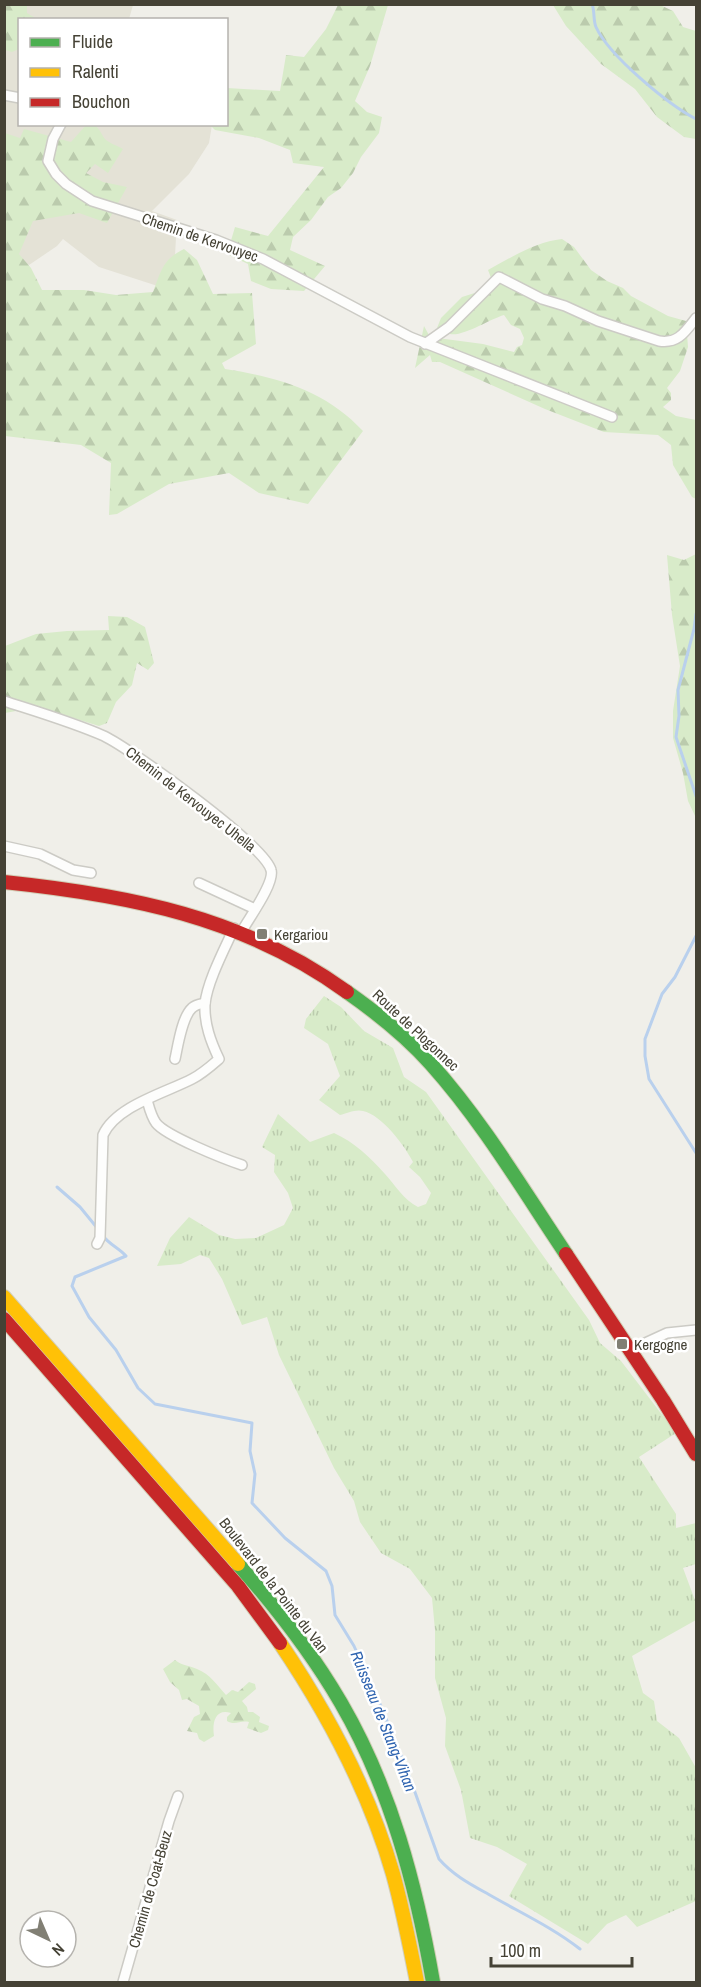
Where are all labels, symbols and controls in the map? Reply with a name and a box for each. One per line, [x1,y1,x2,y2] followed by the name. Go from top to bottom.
[18,18,228,126] legend
[72,29,113,54] text: Fluide
[72,59,119,84] text: Ralenti
[72,89,130,114] text: Bouchon
[139,207,261,267] street label: Chemin de Kervouyec
[122,741,261,857] street label: Chemin de Kervouyec Uhella
[274,924,328,945] place label: Kergariou
[255,927,269,941] marker: Kergariou
[368,984,464,1076] street label: Route de Plogonnec
[634,1334,688,1355] place label: Kergogne
[615,1337,629,1351] marker: Kergogne
[215,1513,333,1657] street label: Boulevard de la Pointe du Van
[346,1647,422,1795] water label: Ruisseau de Stang-Vihan
[123,1828,177,1950] street label: Chemin de Coat-Beuz
[18,1909,78,1969] north arrow
[491,1930,632,1968] scale bar
[500,1938,541,1963] text: 100 m
[47,1939,69,1961] text: N

